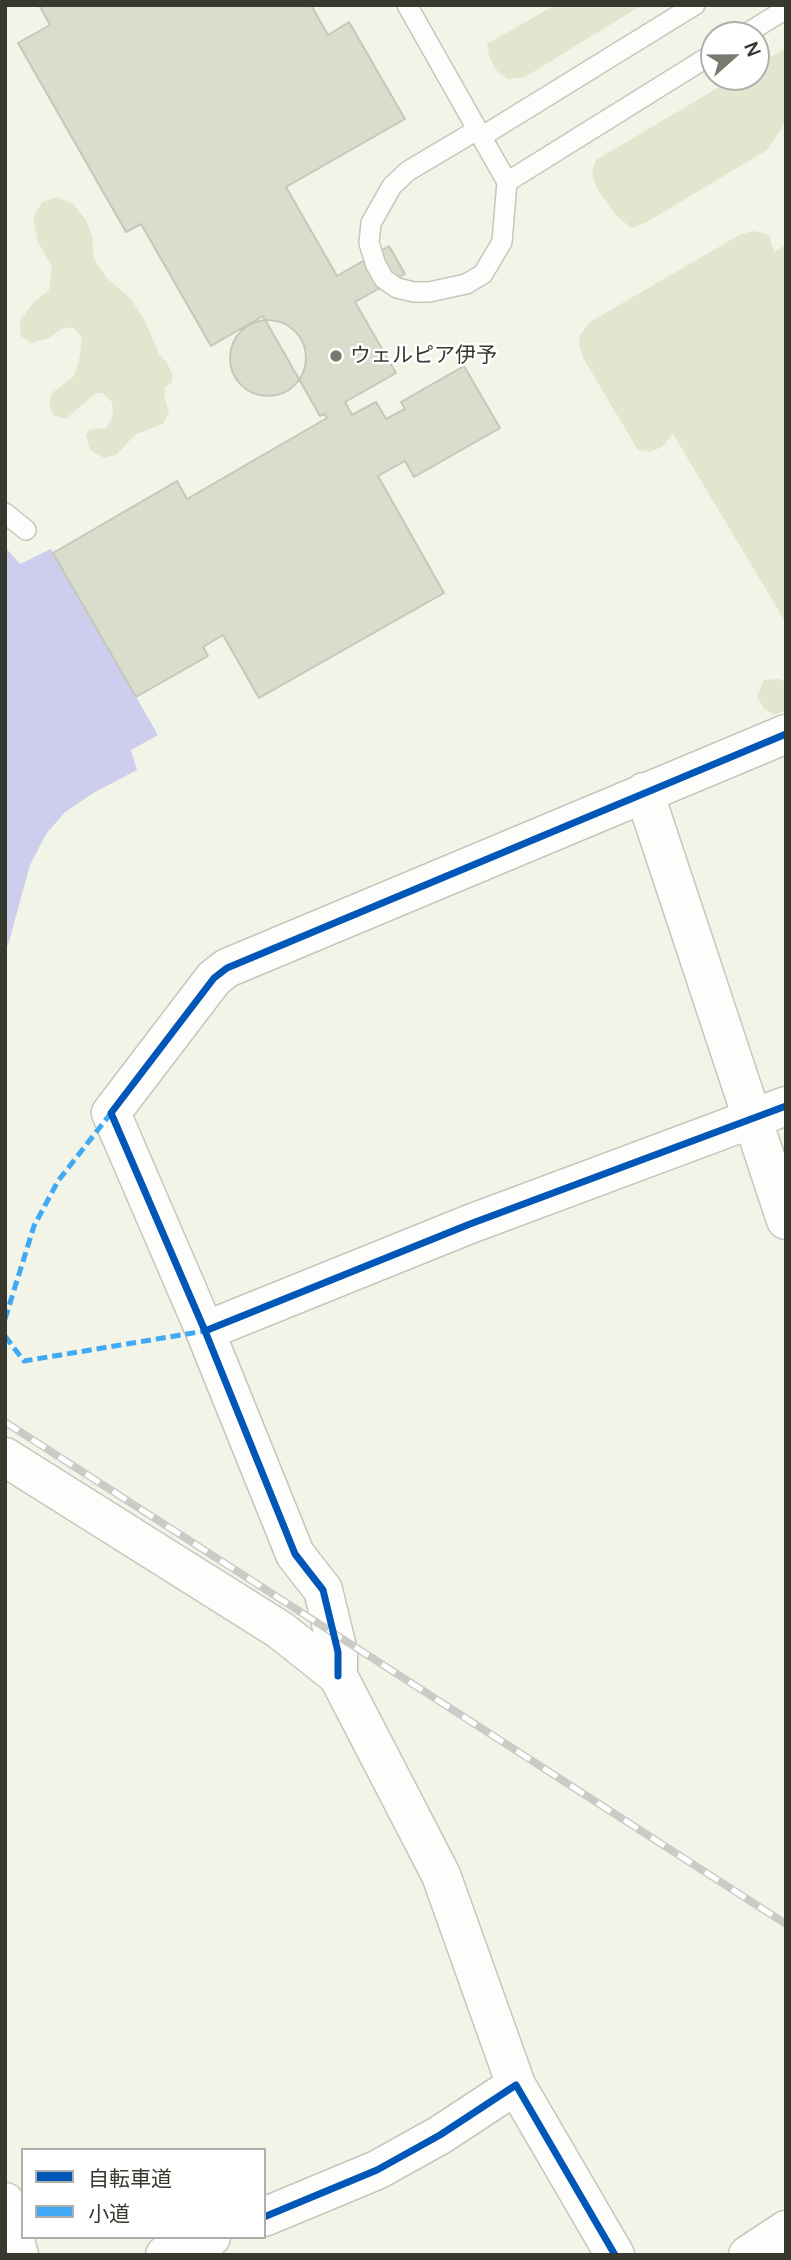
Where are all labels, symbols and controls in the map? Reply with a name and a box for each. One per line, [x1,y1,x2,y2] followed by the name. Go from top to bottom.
[700,21,770,91] north arrow
[738,38,767,60] text: N
[350,343,497,369] place label: ウェルピア伊予
[328,348,344,364] marker: ウェルピア伊予
[21,2148,266,2239] legend
[88,2164,172,2192] text: 自転車道
[88,2199,130,2227] text: 小道

